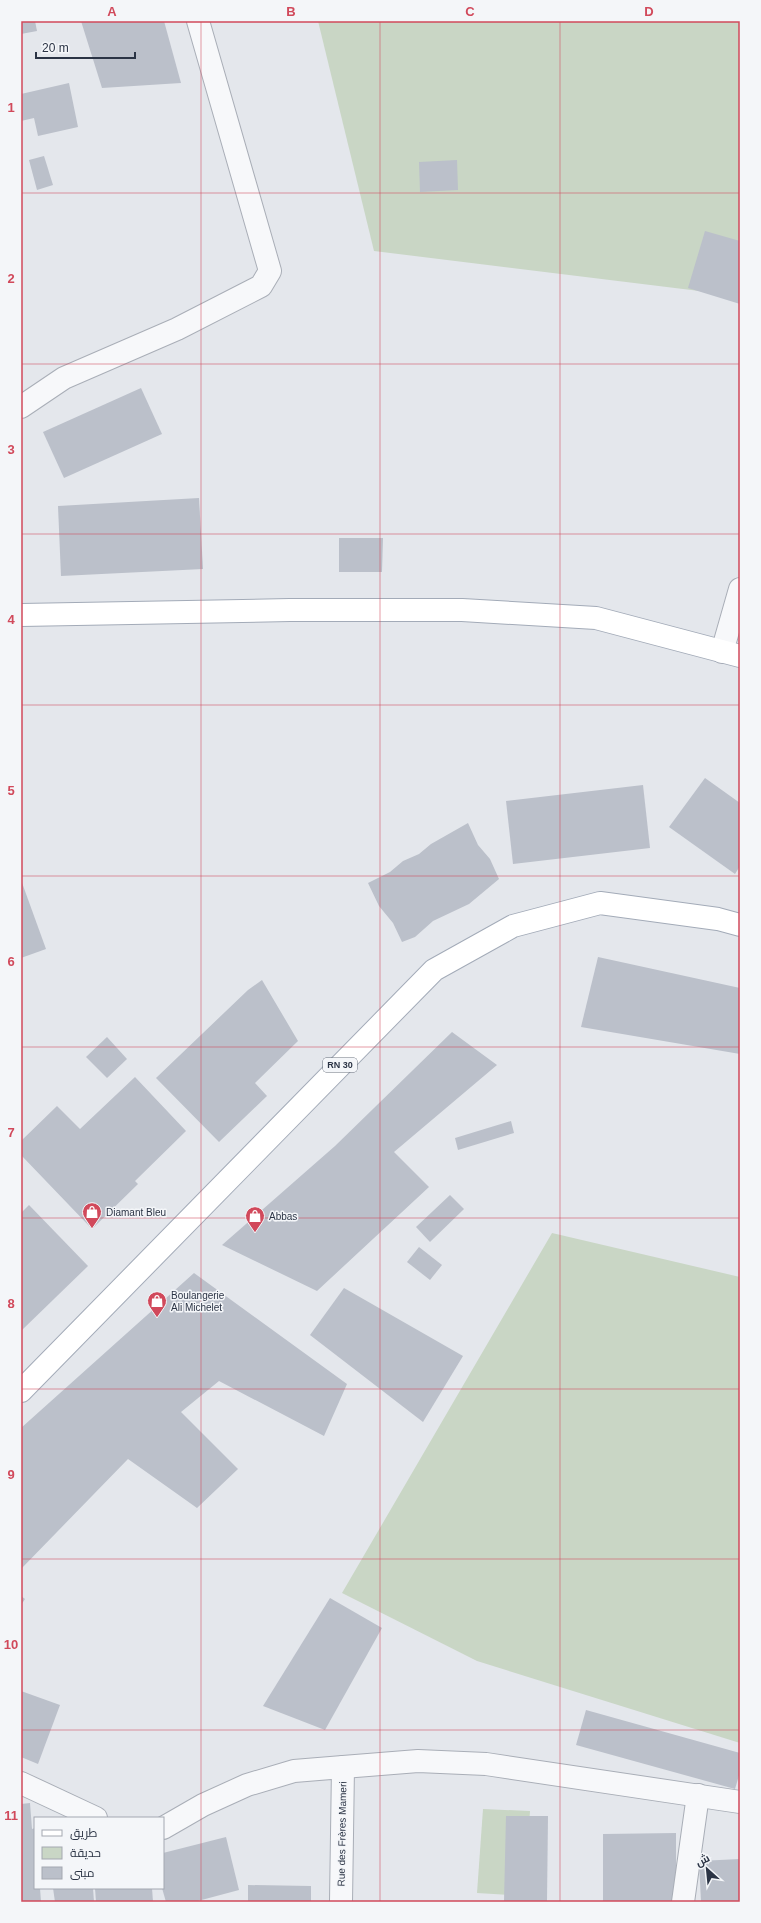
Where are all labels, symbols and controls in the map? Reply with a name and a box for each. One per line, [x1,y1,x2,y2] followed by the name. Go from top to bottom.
[107,4,117,19] text: A
[286,4,296,19] text: B
[465,4,475,19] text: C
[644,4,654,19] text: D
[36,34,135,60] scale bar
[42,41,69,55] text: 20 m
[7,100,15,115] text: 1
[7,271,15,286] text: 2
[7,442,15,457] text: 3
[7,612,15,627] text: 4
[7,783,15,798] text: 5
[7,954,15,969] text: 6
[323,1058,357,1072] road number: RN 30
[7,1125,15,1140] text: 7
[81,1201,103,1229] shop icon: Diamant Bleu
[244,1205,266,1233] shop icon: Abbas
[106,1207,166,1218] place label: Diamant Bleu
[269,1211,297,1222] place label: Abbas
[146,1290,168,1318] shop icon: Boulangerie Ali Michelet
[171,1290,225,1313] place label: Boulangerie Ali Michelet
[7,1296,15,1311] text: 8
[7,1467,15,1482] text: 9
[4,1637,18,1652] text: 10
[336,1781,348,1887] street label: Rue des Frères Mameri
[4,1808,18,1823] text: 11
[34,1817,164,1889] legend
[70,1826,98,1840] text: طريق
[70,1846,101,1860] text: حديقة
[687,1849,727,1889] north arrow
[693,1852,712,1870] text: ش
[70,1866,95,1880] text: مبنى

